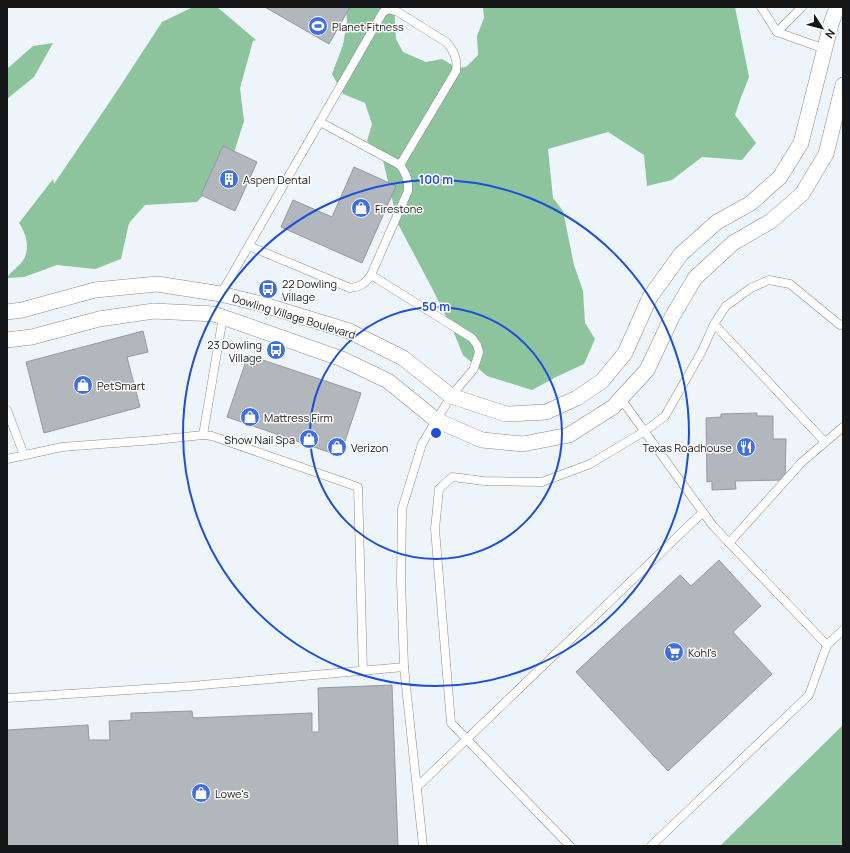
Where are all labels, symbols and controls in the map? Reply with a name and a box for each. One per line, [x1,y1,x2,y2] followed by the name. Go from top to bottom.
[802,8,842,48] north arrow
[307,15,329,37] sports icon: Planet Fitness
[332,19,404,34] place label: Planet Fitness
[822,27,839,42] text: N
[218,168,240,190] building icon: Aspen Dental
[419,171,453,188] text: 100 m
[243,172,311,187] place label: Aspen Dental
[350,197,372,219] shop icon: Firestone
[375,201,423,216] place label: Firestone
[282,276,337,304] place label: 22 Dowling Village
[257,278,279,300] bus stop icon: 22 Dowling Village
[231,290,357,342] street label: Dowling Village Boulevard
[422,298,450,315] text: 50 m
[207,337,263,365] place label: 23 Dowling Village
[265,339,287,361] bus stop icon: 23 Dowling Village
[72,374,94,396] shop icon: PetSmart
[97,378,145,393] place label: PetSmart
[239,406,261,428] shop icon: Mattress Firm
[264,410,333,425] place label: Mattress Firm
[429,426,443,440] centre of rings
[298,428,320,450] shop icon: Show Nail Spa
[224,432,295,447] place label: Show Nail Spa
[326,436,348,458] shop icon: Verizon
[735,436,757,458] restaurant icon: Texas Roadhouse
[351,440,388,455] place label: Verizon
[643,440,733,455] place label: Texas Roadhouse
[663,641,685,663] supermarket icon: Kohl's
[688,645,717,660] place label: Kohl's
[190,782,212,804] shop icon: Lowe's
[215,786,249,801] place label: Lowe's

